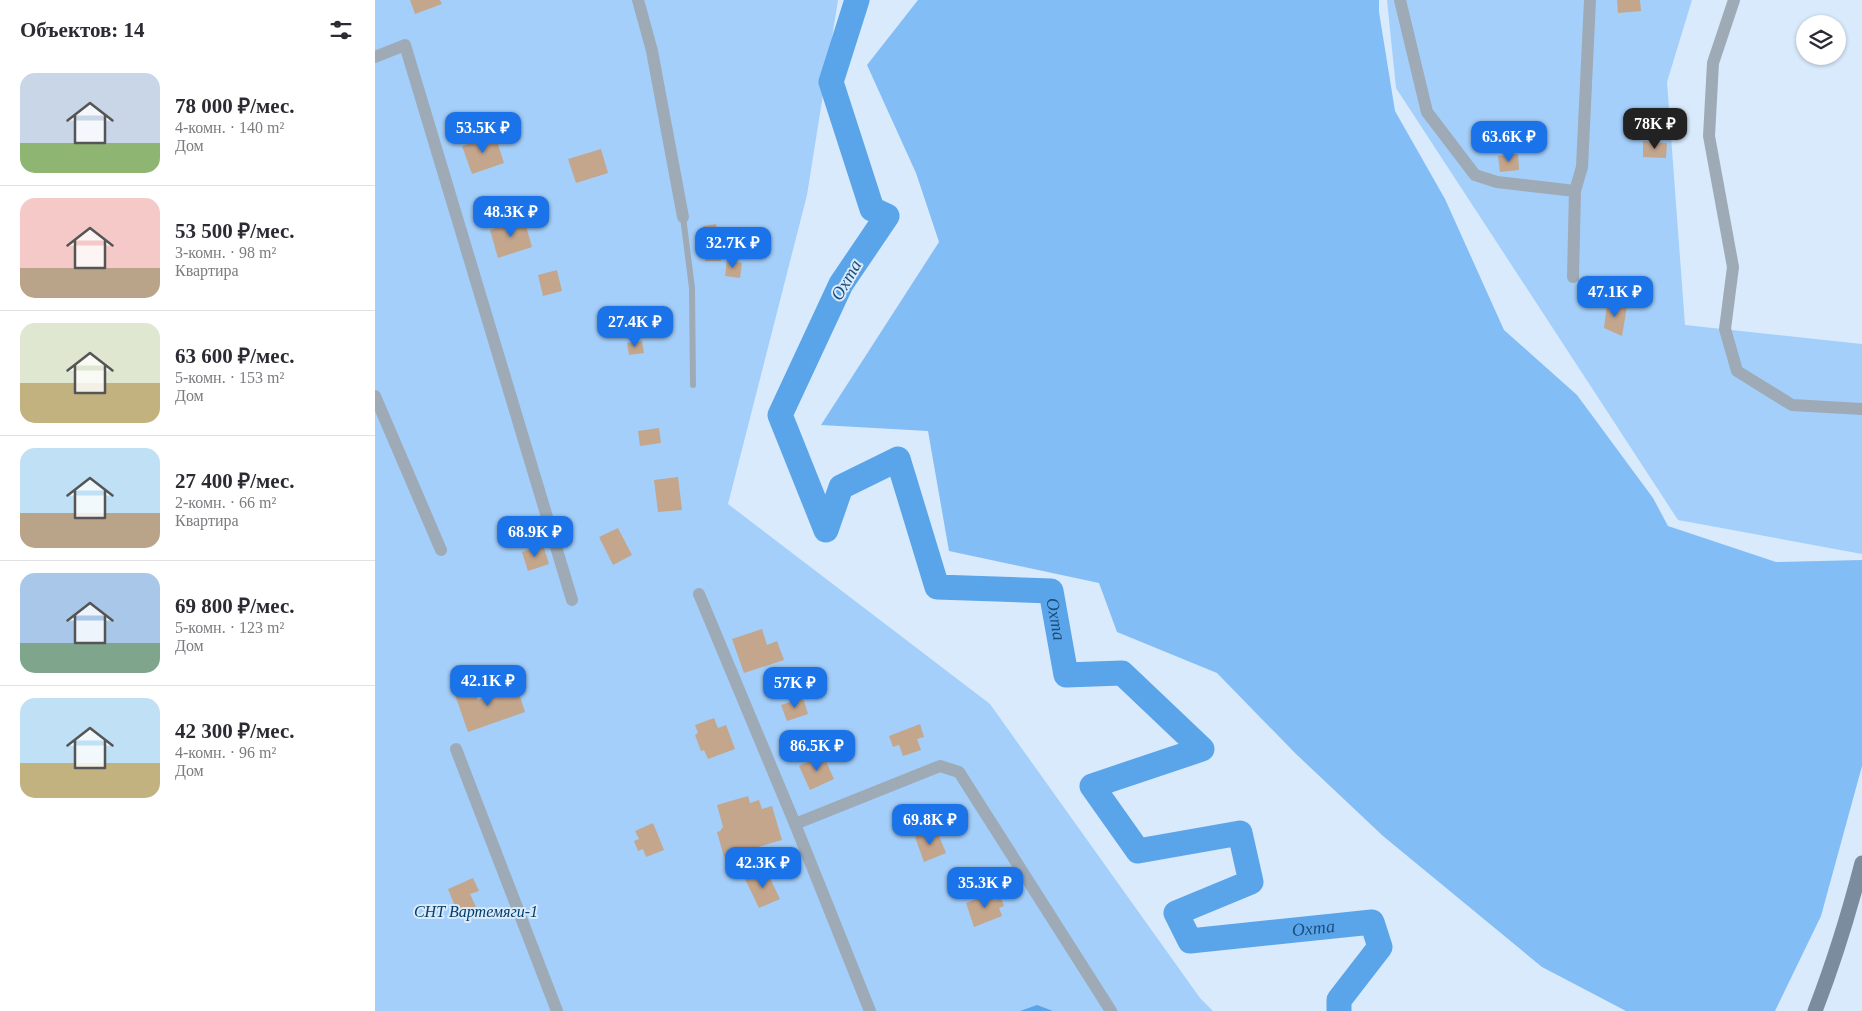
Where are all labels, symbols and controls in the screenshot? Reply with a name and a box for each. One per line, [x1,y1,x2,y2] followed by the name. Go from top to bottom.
[1796,15,1846,65] map controls
[1796,15,1846,65] button: layers
[327,16,355,44] icon: filters
[20,18,145,42] text: Объектов: 14
[60,93,120,153] icon: home
[175,94,295,118] text: 78 000 ₽/мес.
[1620,108,1690,150] pin: 78K ₽
[437,112,529,154] pin: 53.5K ₽
[1634,115,1676,132] text: 78K ₽
[175,119,284,136] text: 4-комн. · 140 m²
[456,119,510,136] text: 53.5K ₽
[1463,120,1555,163] pin: 63.6K ₽
[1482,128,1536,145] text: 63.6K ₽
[175,137,204,154] text: Дом
[465,196,557,238] pin: 48.3K ₽
[484,203,538,220] text: 48.3K ₽
[60,218,120,278] icon: home
[175,219,295,243] text: 53 500 ₽/мес.
[687,226,779,269] pin: 32.7K ₽
[706,234,760,251] text: 32.7K ₽
[175,244,276,261] text: 3-комн. · 98 m²
[827,256,865,304] water label: Охта
[175,262,239,279] text: Квартира
[1569,276,1661,318] pin: 47.1K ₽
[1588,283,1642,300] text: 47.1K ₽
[589,306,681,348] pin: 27.4K ₽
[608,313,662,330] text: 27.4K ₽
[60,343,120,403] icon: home
[175,344,295,368] text: 63 600 ₽/мес.
[175,369,284,386] text: 5-комн. · 153 m²
[175,387,204,404] text: Дом
[60,468,120,528] icon: home
[175,469,295,493] text: 27 400 ₽/мес.
[175,494,276,511] text: 2-комн. · 66 m²
[175,512,239,529] text: Квартира
[489,516,581,558] pin: 68.9K ₽
[508,523,562,540] text: 68.9K ₽
[60,593,120,653] icon: home
[175,594,295,618] text: 69 800 ₽/мес.
[1042,596,1070,642] water label: Охта
[175,619,284,636] text: 5-комн. · 123 m²
[175,637,204,654] text: Дом
[442,664,534,707] pin: 42.1K ₽
[760,666,830,709] pin: 57K ₽
[461,672,515,689] text: 42.1K ₽
[774,674,816,691] text: 57K ₽
[60,718,120,778] icon: home
[175,719,295,743] text: 42 300 ₽/мес.
[771,730,863,772] pin: 86.5K ₽
[790,737,844,754] text: 86.5K ₽
[175,744,276,761] text: 4-комн. · 96 m²
[175,762,204,779] text: Дом
[884,804,976,846] pin: 69.8K ₽
[903,811,957,828] text: 69.8K ₽
[717,846,809,889] pin: 42.3K ₽
[736,854,790,871] text: 42.3K ₽
[939,866,1031,909] pin: 35.3K ₽
[958,874,1012,891] text: 35.3K ₽
[414,903,538,921] park label: СНТ Вартемяги-1
[1291,916,1336,940] water label: Охта

